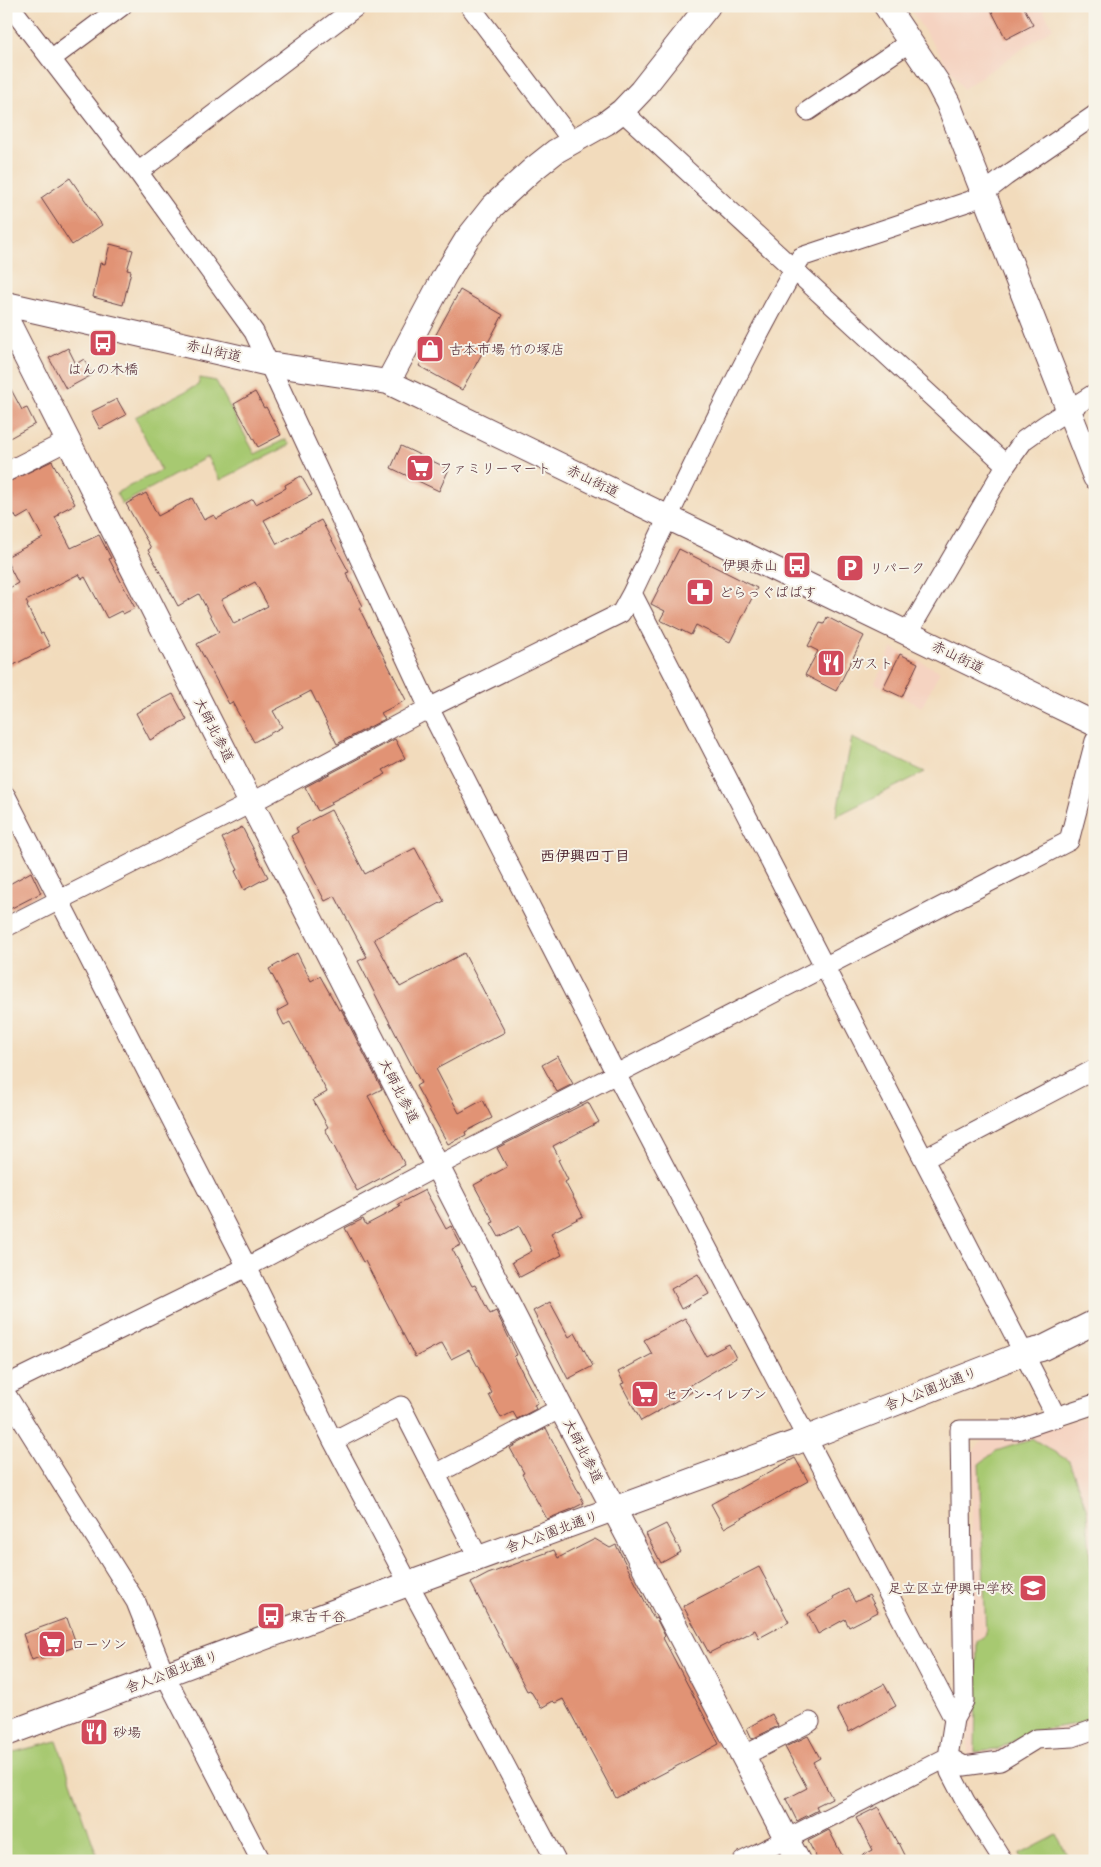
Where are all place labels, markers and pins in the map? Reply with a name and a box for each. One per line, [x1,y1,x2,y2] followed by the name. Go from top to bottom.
[88,328,118,358] bus stop icon: はんの木橋
[415,334,445,364] shop icon: 古本市場 竹の塚店
[449,341,565,358] place label: 古本市場 竹の塚店
[68,361,138,378] place label: はんの木橋
[405,453,435,483] supermarket icon: ファミリーマート
[439,460,551,477] place label: ファミリーマート
[782,550,812,580] bus stop icon: 伊興赤山
[835,553,865,583] parking icon: リパーク
[722,557,778,574] place label: 伊興赤山
[869,560,925,577] place label: リパーク
[685,577,715,607] pharmacy icon: どらっぐぱぱす
[719,584,817,601] place label: どらっぐぱぱす
[816,648,846,678] restaurant icon: ガスト
[850,655,893,672] place label: ガスト
[630,1379,660,1409] supermarket icon: セブン-イレブン
[664,1386,767,1403] place label: セブン-イレブン
[1018,1573,1048,1603] school or university icon: 足立区立伊興中学校
[888,1580,1014,1597] place label: 足立区立伊興中学校
[256,1601,286,1631] bus stop icon: 東古千谷
[290,1608,346,1625] place label: 東古千谷
[37,1629,67,1659] supermarket icon: ローソン
[71,1636,127,1653] place label: ローソン
[79,1717,109,1747] restaurant icon: 砂場
[113,1724,141,1741] place label: 砂場

